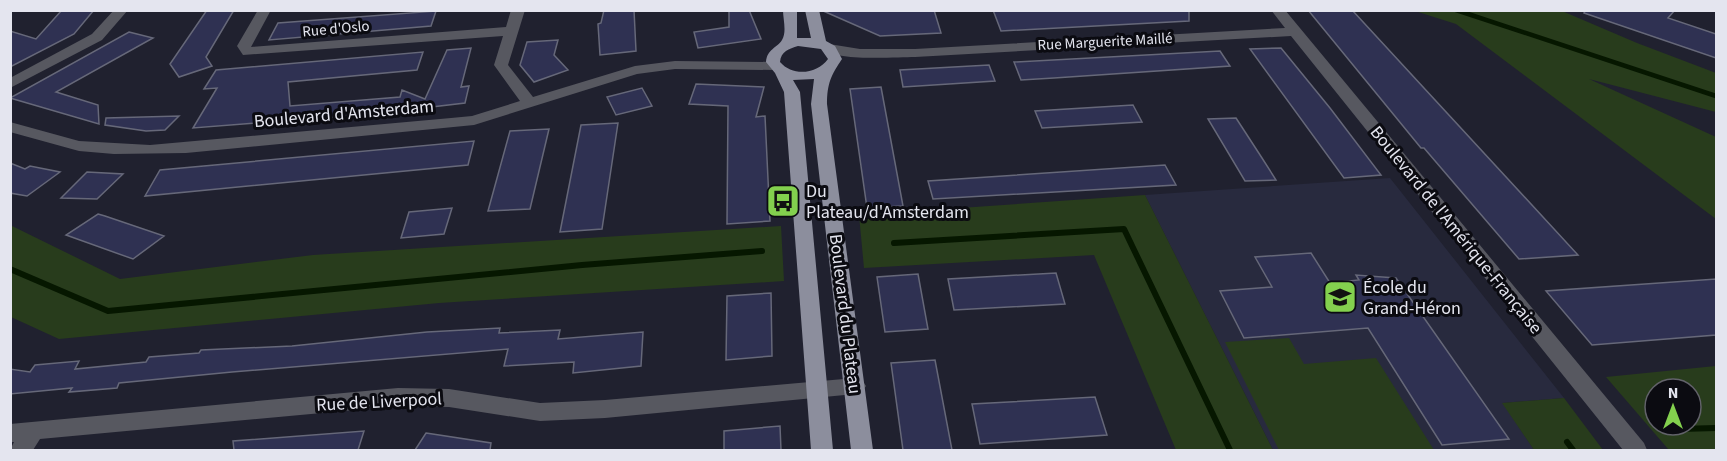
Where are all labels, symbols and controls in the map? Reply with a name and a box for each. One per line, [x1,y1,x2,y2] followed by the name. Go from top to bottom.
[302,16,370,42] street label: Rue d'Oslo
[1037,28,1173,56] street label: Rue Marguerite Maillé
[253,94,435,134] street label: Boulevard d'Amsterdam
[1364,121,1548,339] street label: Boulevard de l'Amérique-Française
[806,179,969,225] place label: Du Plateau/d'Amsterdam
[765,183,801,219] bus stop icon: Du Plateau/d'Amsterdam
[823,233,867,395] street label: Boulevard du Plateau
[1363,275,1461,321] place label: École du Grand-Héron
[1322,279,1358,315] school or university icon: École du Grand-Héron
[1643,377,1703,437] north arrow
[1668,382,1678,404] text: N
[315,386,443,418] street label: Rue de Liverpool

